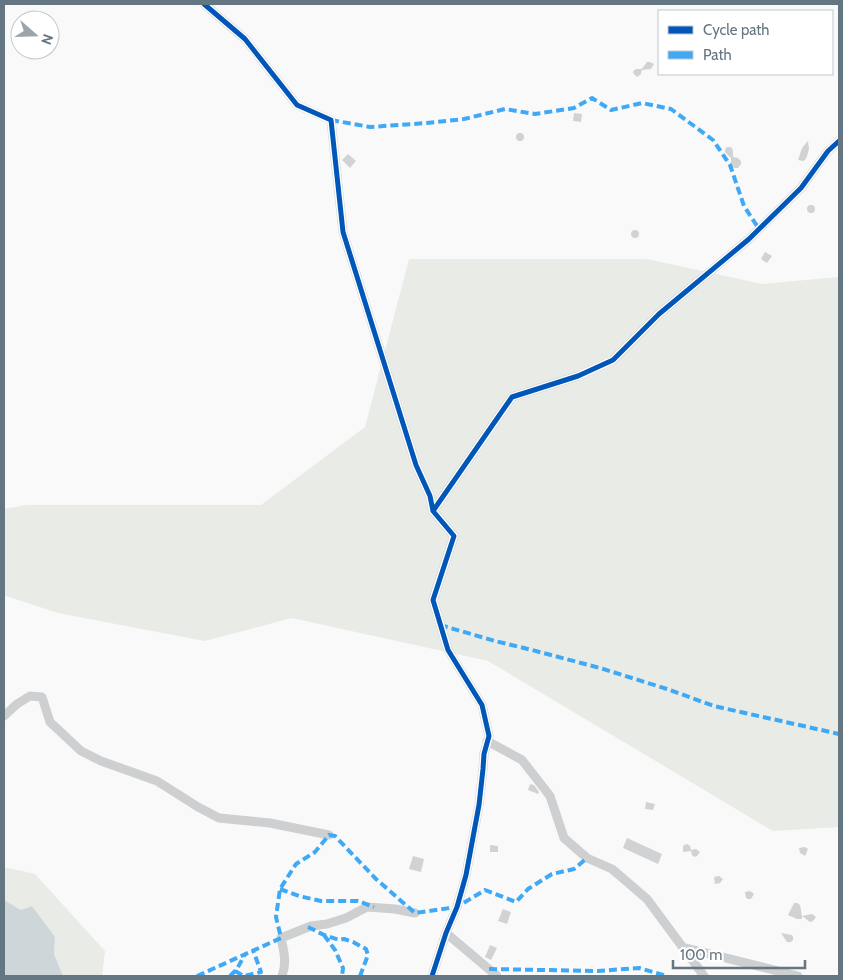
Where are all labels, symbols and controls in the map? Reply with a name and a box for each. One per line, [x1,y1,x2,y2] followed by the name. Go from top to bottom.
[10,10,60,60] north arrow
[658,10,833,75] legend
[703,21,769,39] text: Cycle path
[37,32,57,47] text: N
[703,46,732,64] text: Path
[673,938,806,970] scale bar
[680,946,722,964] text: 100 m

